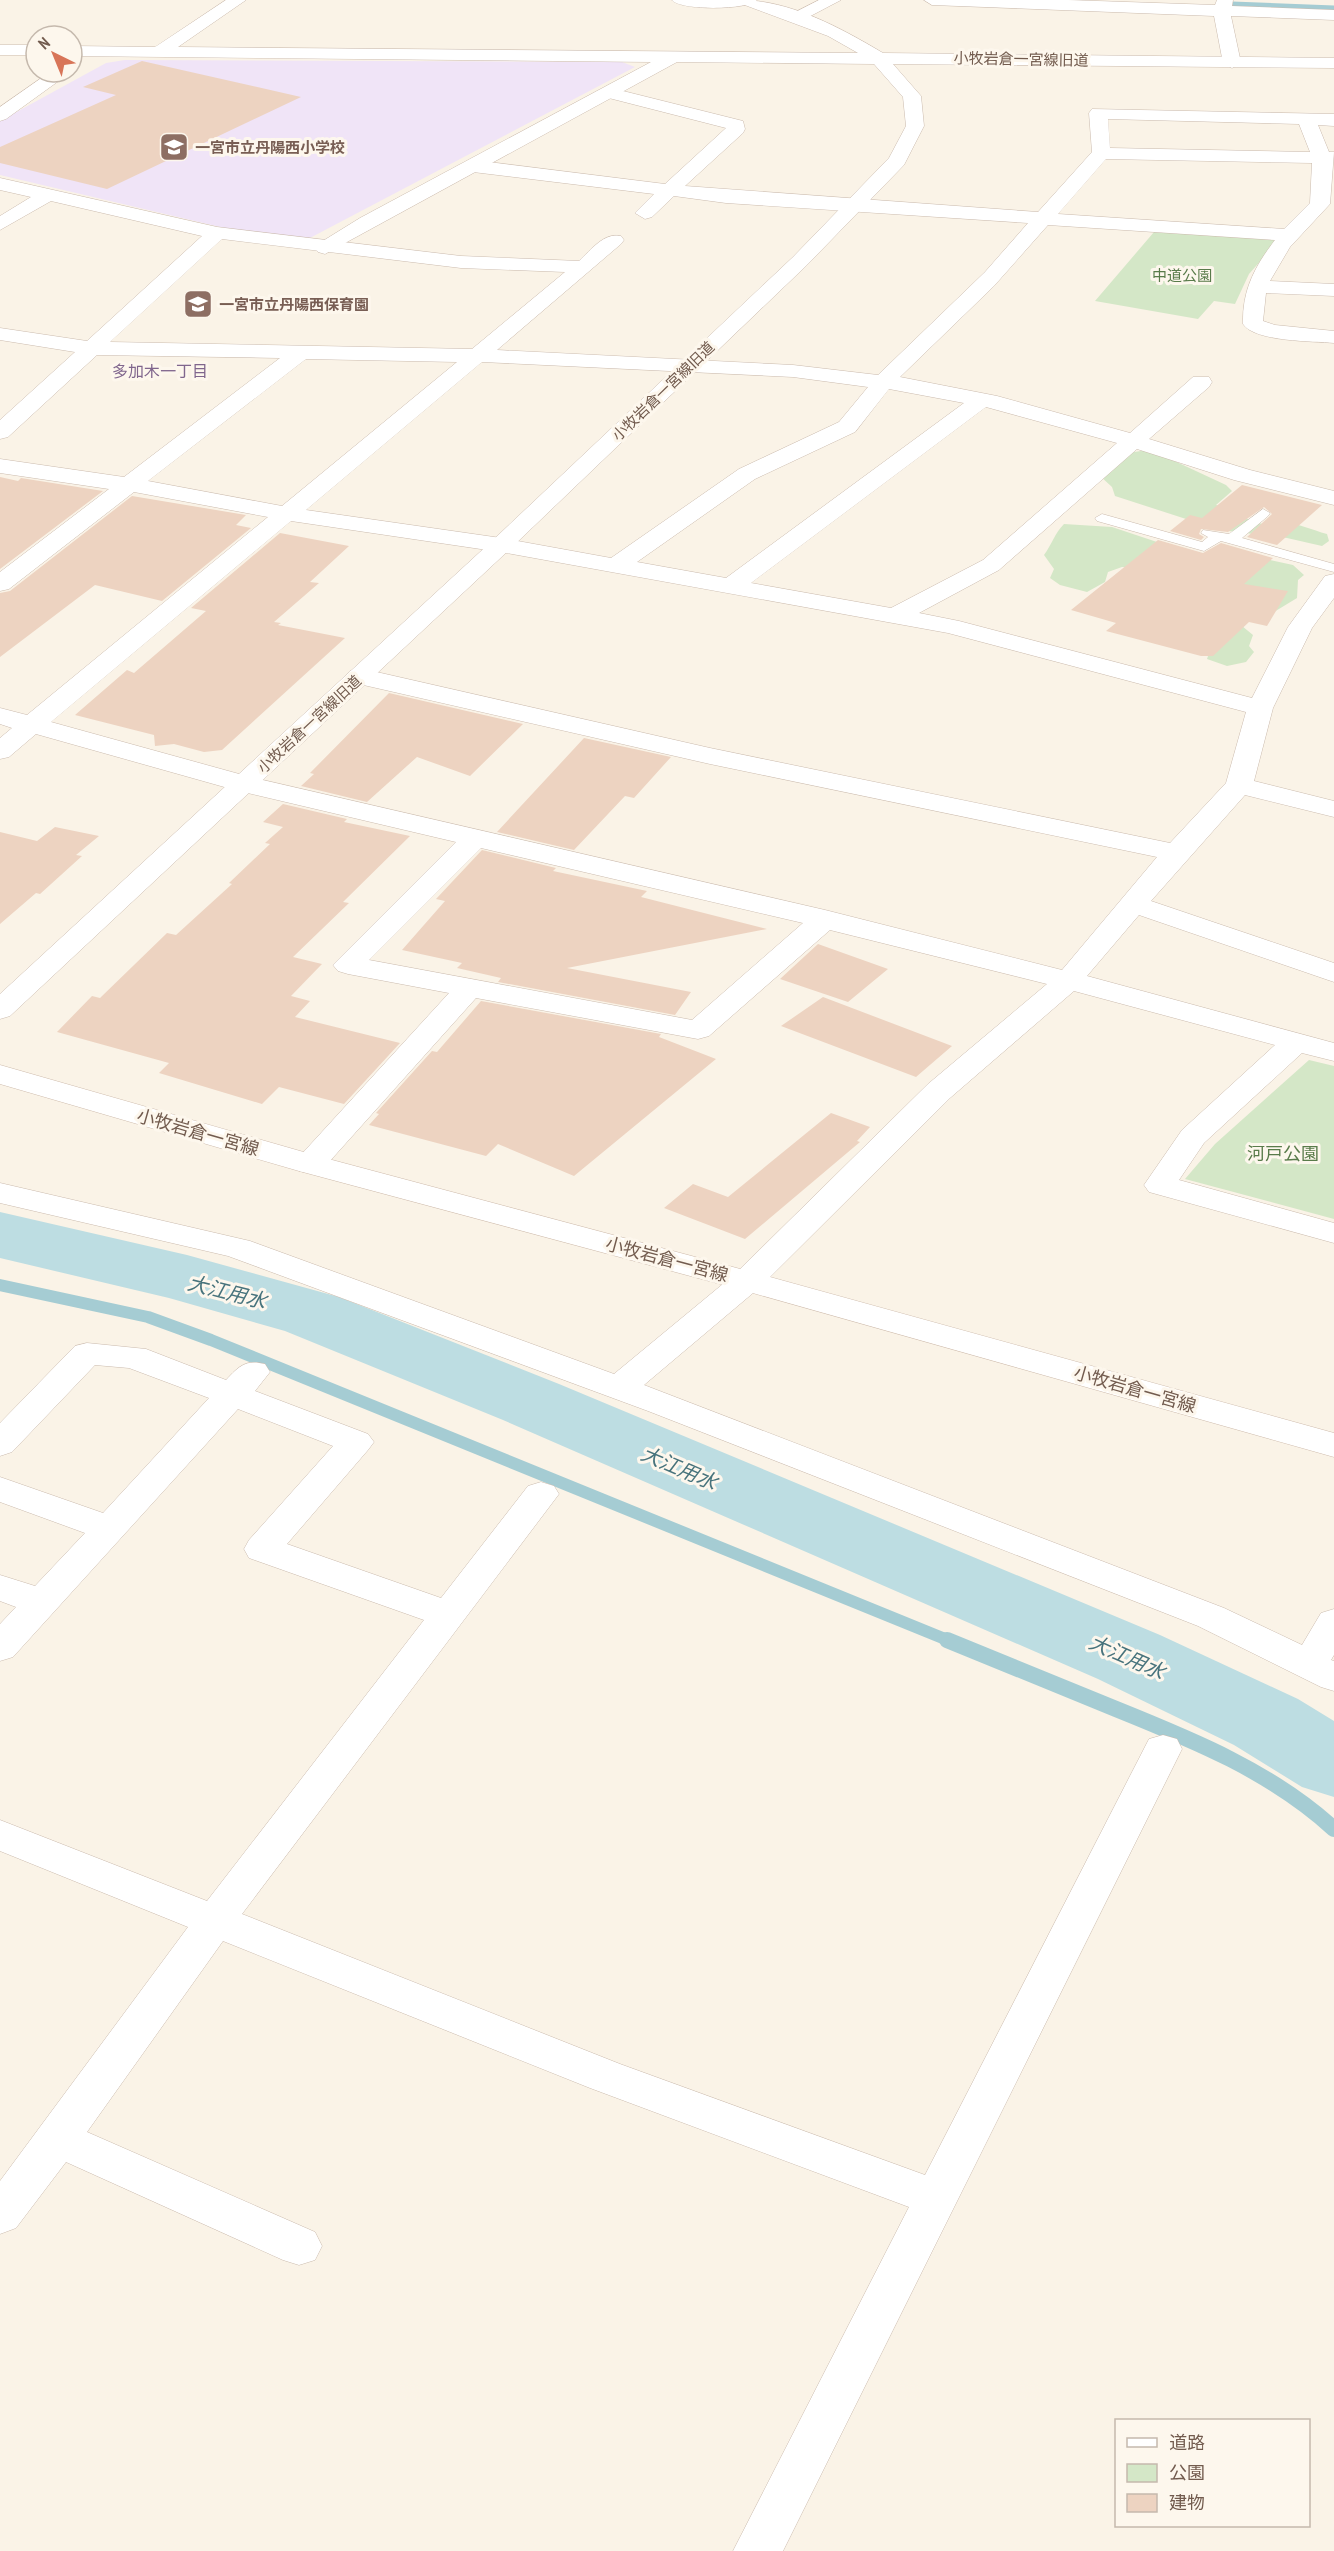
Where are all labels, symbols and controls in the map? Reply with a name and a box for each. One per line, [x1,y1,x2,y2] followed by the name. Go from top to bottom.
[24,24,84,84] north arrow
[34,33,54,53] text: N
[953,48,1089,70] street label: 小牧岩倉一宮線旧道
[158,131,190,163] school or university icon: 一宮市立丹陽西小学校
[195,138,345,157] place label: 一宮市立丹陽西小学校
[1152,266,1212,285] park label: 中道公園
[182,288,214,320] school or university icon: 一宮市立丹陽西保育園
[219,295,369,314] place label: 一宮市立丹陽西保育園
[608,337,718,445] street label: 小牧岩倉一宮線旧道
[112,361,208,381] district label: 多加木一丁目
[253,671,365,777] street label: 小牧岩倉一宮線旧道
[134,1104,262,1160] street label: 小牧岩倉一宮線
[1247,1142,1319,1165] park label: 河戸公園
[603,1232,731,1286] street label: 小牧岩倉一宮線
[185,1270,271,1315] water label: 大江用水
[1071,1361,1199,1417] street label: 小牧岩倉一宮線
[637,1440,723,1496] water label: 大江用水
[1085,1629,1171,1686] water label: 大江用水
[1115,2419,1310,2527] legend
[1169,2431,1205,2454] text: 道路
[1169,2461,1205,2484] text: 公園
[1169,2491,1205,2514] text: 建物

